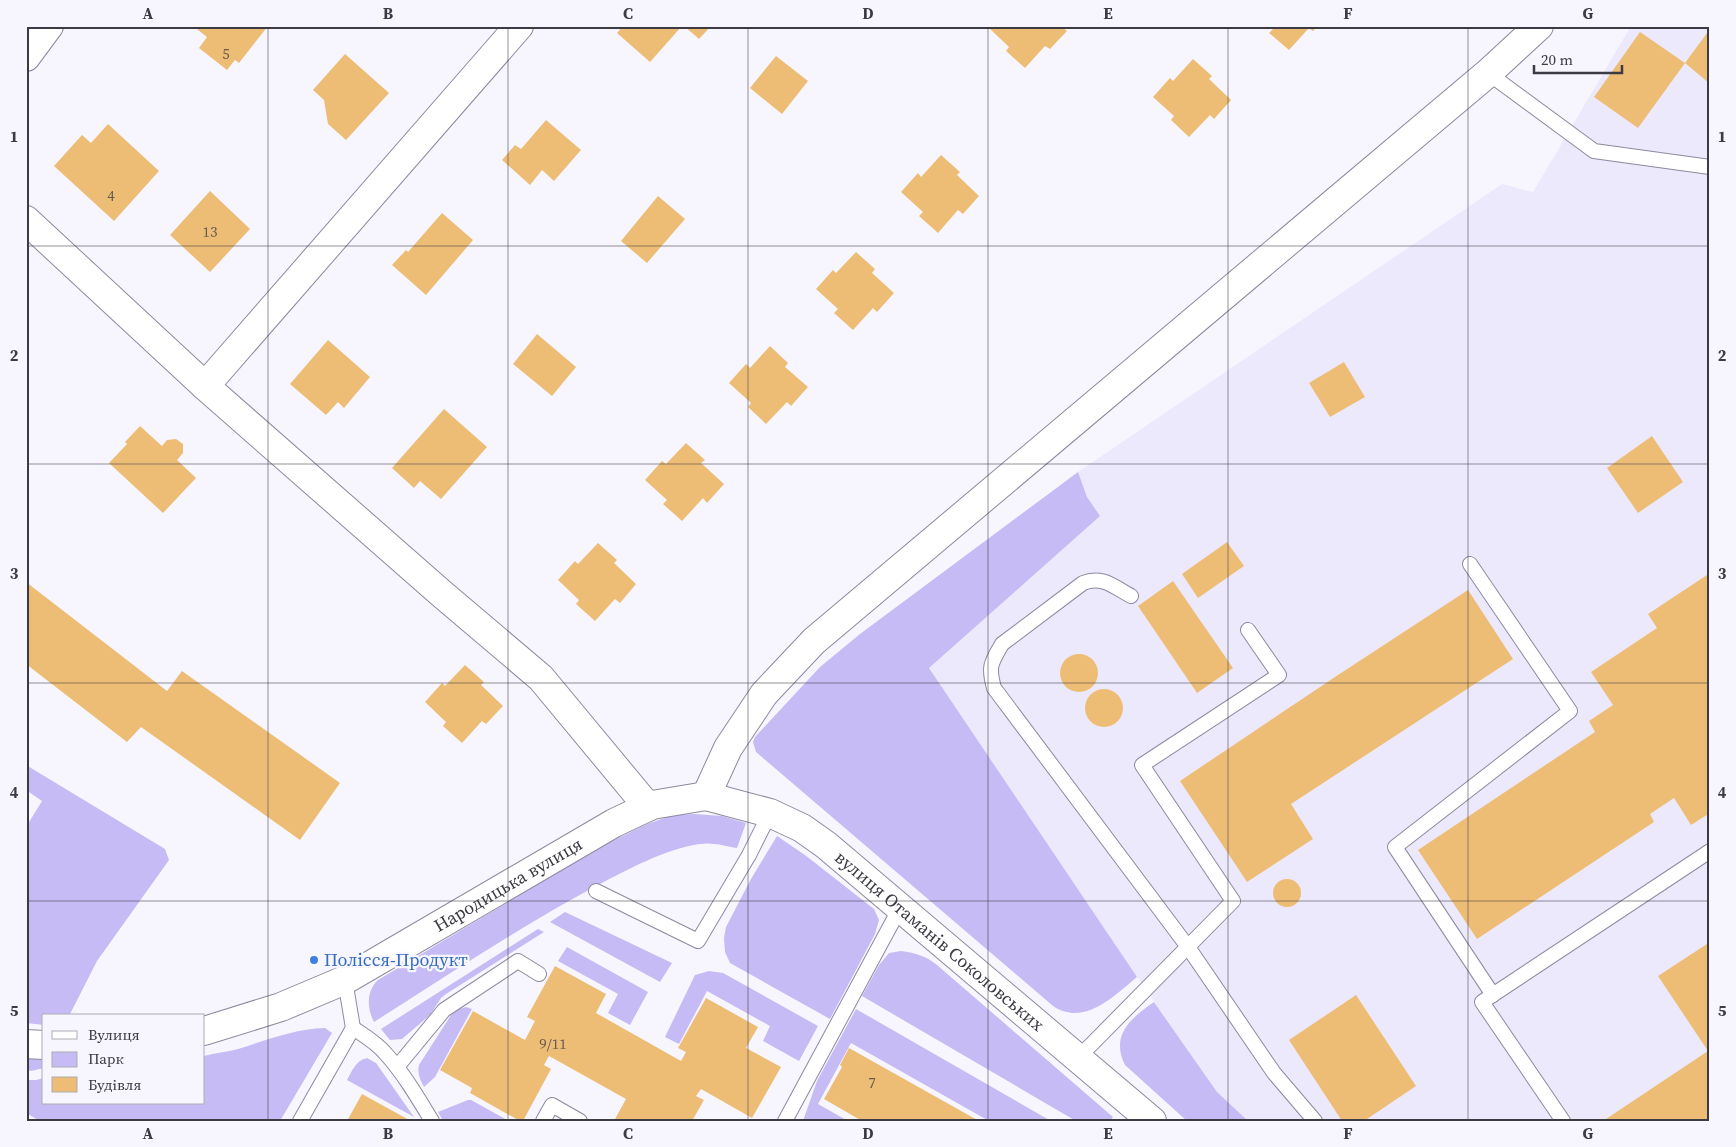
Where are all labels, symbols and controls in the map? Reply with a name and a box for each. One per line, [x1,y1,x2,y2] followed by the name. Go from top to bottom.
[143,2,154,24] text: A
[383,2,394,24] text: B
[623,2,633,24] text: C
[862,2,874,24] text: D
[1103,2,1113,24] text: E
[1343,2,1353,24] text: F
[1583,2,1594,24] text: G
[1534,42,1621,74] scale bar
[222,43,230,64] house number: 5
[1541,49,1573,70] text: 20 m
[10,125,18,147] text: 1
[1718,125,1726,147] text: 1
[107,185,115,206] house number: 4
[202,221,218,242] house number: 13
[10,344,19,366] text: 2
[1718,344,1727,366] text: 2
[10,562,19,584] text: 3
[1718,562,1727,584] text: 3
[10,781,19,803] text: 4
[1718,781,1727,803] text: 4
[429,831,587,938] street label: Народицька вулиця
[830,845,1050,1037] street label: вулиця Отаманів Соколовських
[324,947,468,972] place label: Полісся-Продукт
[308,954,320,966] marker: Полісся-Продукт
[10,999,19,1021] text: 5
[1718,999,1727,1021] text: 5
[42,1014,205,1104] legend
[88,1024,140,1045] text: Вулиця
[539,1033,567,1054] house number: 9/11
[88,1048,124,1069] text: Парк
[868,1072,876,1093] house number: 7
[88,1074,141,1095] text: Будівля
[143,1122,154,1144] text: A
[383,1122,394,1144] text: B
[623,1122,633,1144] text: C
[862,1122,874,1144] text: D
[1103,1122,1113,1144] text: E
[1343,1122,1353,1144] text: F
[1583,1122,1594,1144] text: G

